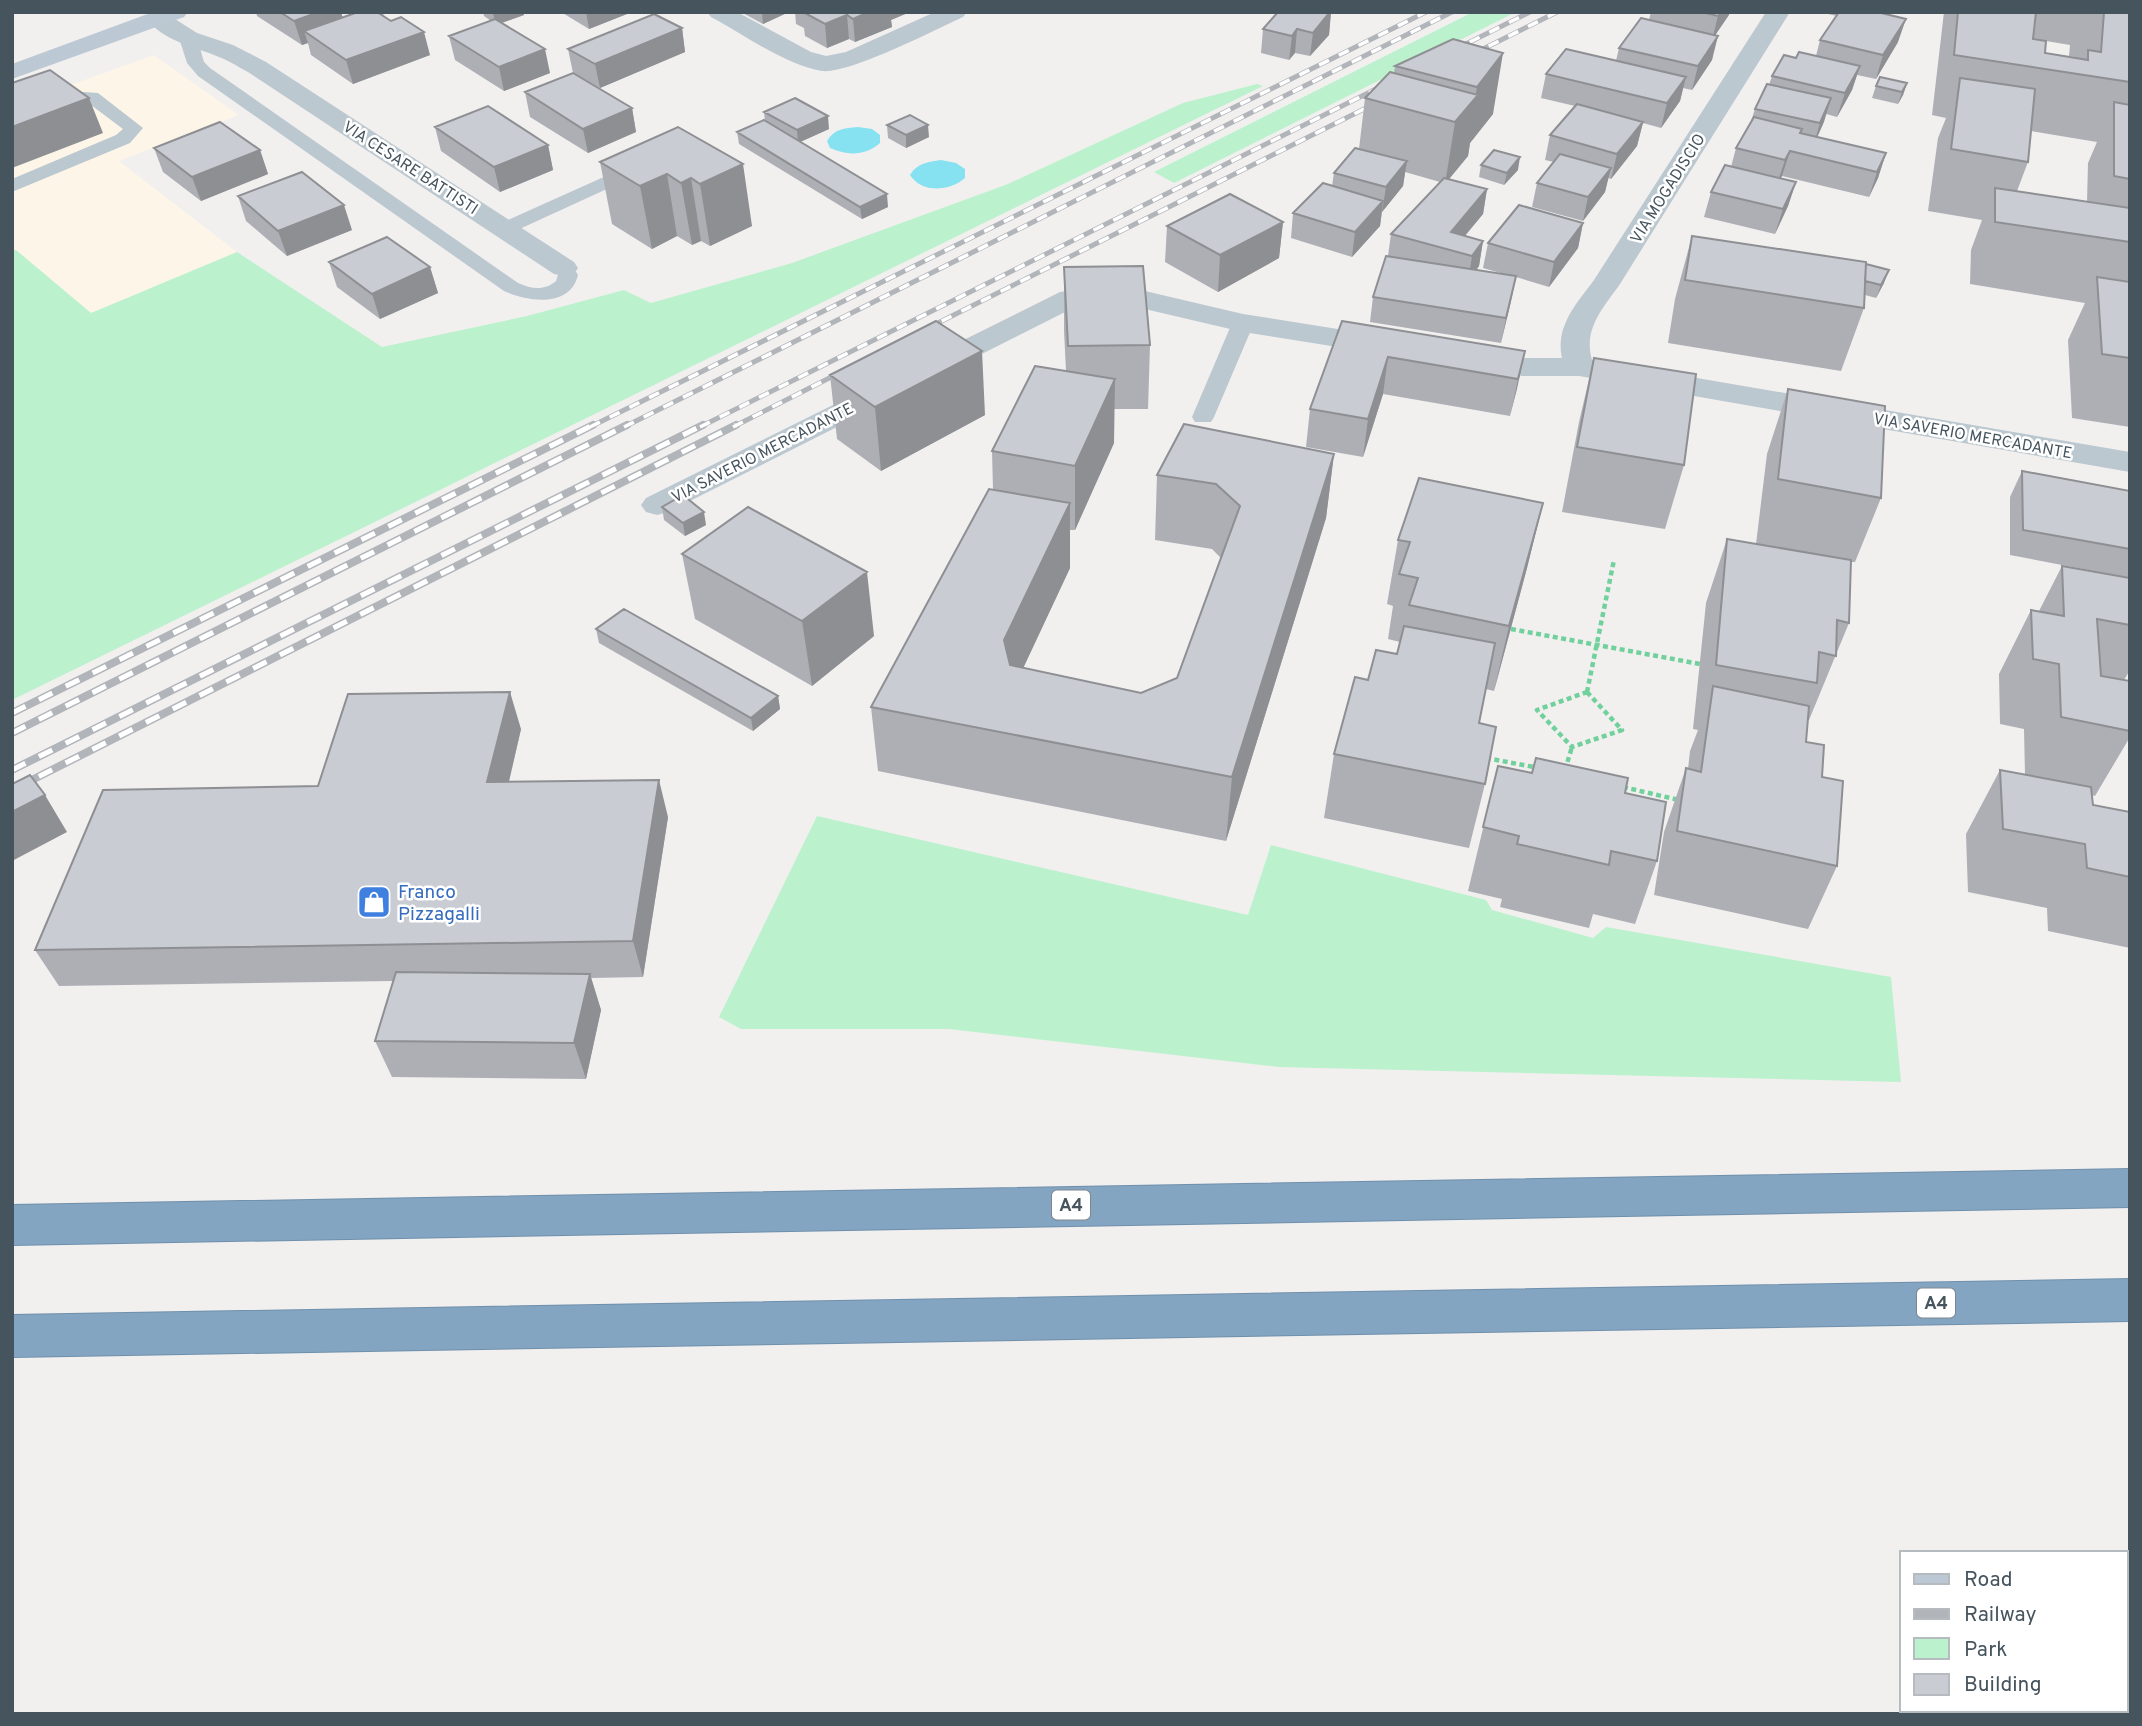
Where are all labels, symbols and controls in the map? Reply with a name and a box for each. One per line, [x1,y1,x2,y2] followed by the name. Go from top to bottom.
[339,117,481,220] street label: VIA CESARE BATTISTI
[1627,130,1710,248] street label: VIA MOGADISCIO
[669,399,857,508] street label: VIA SAVERIO MERCADANTE
[1872,410,2074,464] street label: VIA SAVERIO MERCADANTE
[398,881,480,927] place label: Franco Pizzagalli
[355,883,393,921] shop icon: Franco Pizzagalli
[1052,1190,1090,1220] road number: A4
[1917,1288,1955,1318] road number: A4
[1900,1551,2128,1712] legend
[1964,1567,2013,1594] text: Road
[1964,1602,2037,1629] text: Railway
[1964,1637,2007,1664] text: Park
[1964,1672,2042,1699] text: Building

